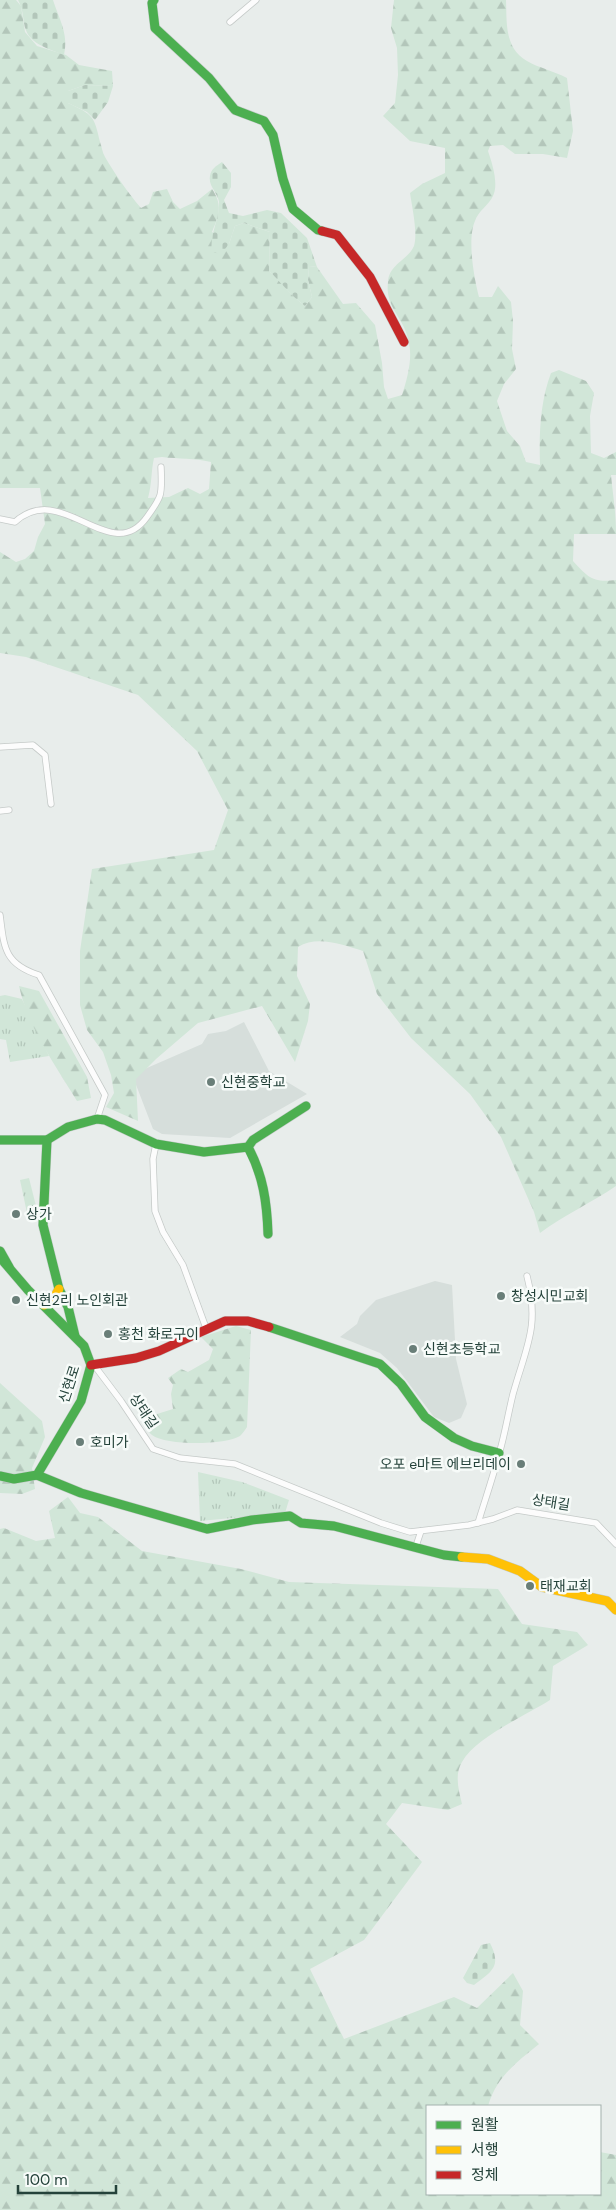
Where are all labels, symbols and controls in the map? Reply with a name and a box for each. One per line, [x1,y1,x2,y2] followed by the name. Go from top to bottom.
[221,1073,286,1091] place label: 신현중학교
[205,1076,217,1088] marker: 신현중학교
[26,1205,52,1223] place label: 상가
[10,1208,22,1220] marker: 상가
[511,1287,588,1305] place label: 창성시민교회
[495,1290,507,1302] marker: 창성시민교회
[26,1291,128,1309] place label: 신현2리 노인회관
[10,1294,22,1306] marker: 신현2리 노인회관
[118,1325,199,1343] place label: 홍천 화로구이
[102,1328,114,1340] marker: 홍천 화로구이
[423,1340,500,1358] place label: 신현초등학교
[407,1343,419,1355] marker: 신현초등학교
[54,1363,84,1405] street label: 신현로
[126,1390,162,1432] street label: 상태길
[90,1433,129,1451] place label: 호미가
[74,1436,86,1448] marker: 호미가
[380,1455,511,1473] place label: 오포 e마트 에브리데이
[515,1458,527,1470] marker: 오포 e마트 에브리데이
[531,1490,571,1514] street label: 상태길
[540,1577,592,1595] place label: 태재교회
[524,1580,536,1592] marker: 태재교회
[426,2105,601,2195] legend
[471,2115,499,2135] text: 원활
[471,2140,499,2160] text: 서행
[18,2162,115,2194] scale bar
[471,2165,499,2185] text: 정체
[25,2170,68,2190] text: 100 m

